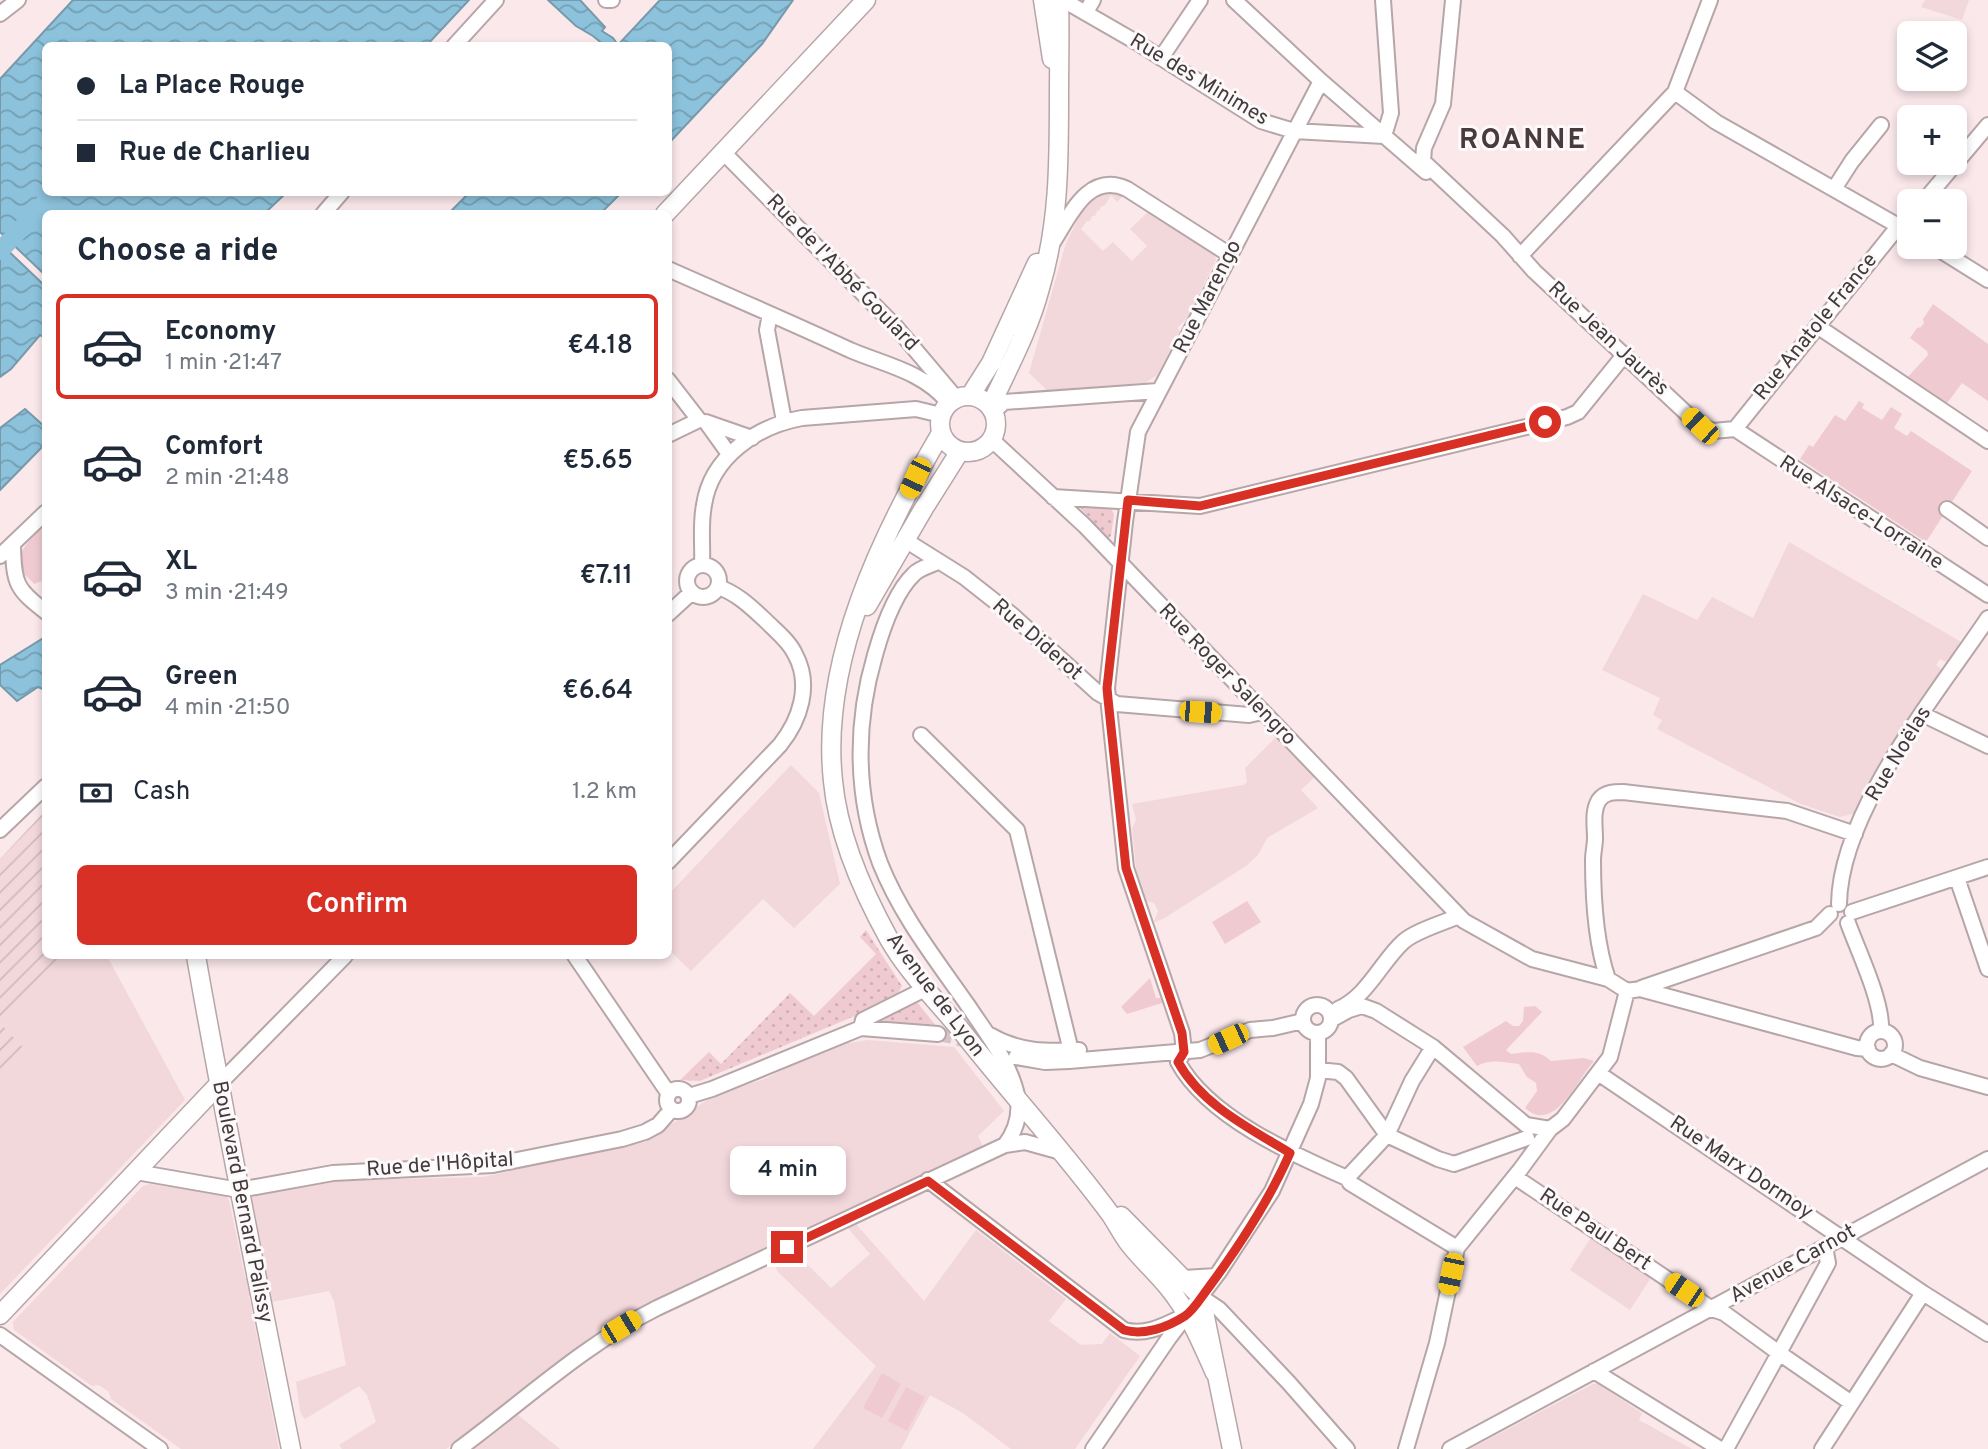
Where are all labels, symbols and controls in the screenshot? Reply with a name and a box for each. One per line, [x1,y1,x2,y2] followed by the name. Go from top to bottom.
[1897,21,1967,259] map controls
[1897,21,1967,91] button: layers
[1124,28,1274,132] street label: Rue des Minimes
[119,70,305,103] text: La Place Rouge
[1897,105,1967,175] button: +
[1459,123,1587,159] district label: ROANNE
[119,137,311,170] text: Rue de Charlieu
[760,189,924,357] street label: Rue de l'Abbé Goulard
[1897,189,1967,259] button: −
[77,232,278,272] text: Choose a ride
[1168,236,1248,358] street label: Rue Marengo
[1748,248,1884,406] street label: Rue Anatole France
[1542,276,1674,402] street label: Rue Jean Jaurès
[81,315,144,378] icon: car
[165,316,276,349] text: Economy
[568,330,633,363] text: €4.18
[165,349,282,378] text: 1 min · 21:47
[1678,404,1723,448] car
[1529,406,1561,438] route start
[81,430,144,493] icon: car
[165,431,263,464] text: Comfort
[563,445,633,478] text: €5.65
[1774,450,1948,576] street label: Rue Alsace-Lorraine
[897,455,934,501] car
[165,464,290,493] text: 2 min · 21:48
[81,545,144,608] icon: car
[165,546,197,579] text: XL
[580,560,633,593] text: €7.11
[165,579,289,608] text: 3 min · 21:49
[986,593,1088,687] street label: Rue Diderot
[1152,598,1302,752] street label: Rue Roger Salengro
[81,660,144,723] icon: car
[165,661,238,694] text: Green
[562,675,633,708] text: €6.64
[165,694,291,723] text: 4 min · 21:50
[1179,700,1222,724] car
[1860,701,1938,807] street label: Rue Noëlas
[77,774,115,812] icon: cash
[133,776,190,809] text: Cash
[572,778,637,807] text: 1.2 km
[77,865,637,945] button: Confirm
[880,928,990,1062] street label: Avenue de Lyon
[1205,1021,1252,1057] car
[205,1079,279,1325] street label: Boulevard Bernard Palissy
[1664,1110,1818,1226] street label: Rue Marx Dormoy
[365,1146,515,1184] street label: Rue de l'Hôpital
[729,1146,845,1194] callout: 4 min
[758,1156,818,1185] text: 4 min
[1534,1183,1656,1277] street label: Rue Paul Bert
[1725,1218,1861,1310] street label: Avenue Carnot
[771,1231,803,1263] route end
[1437,1251,1466,1297] car
[1661,1270,1708,1310] car
[598,1307,645,1347] car

